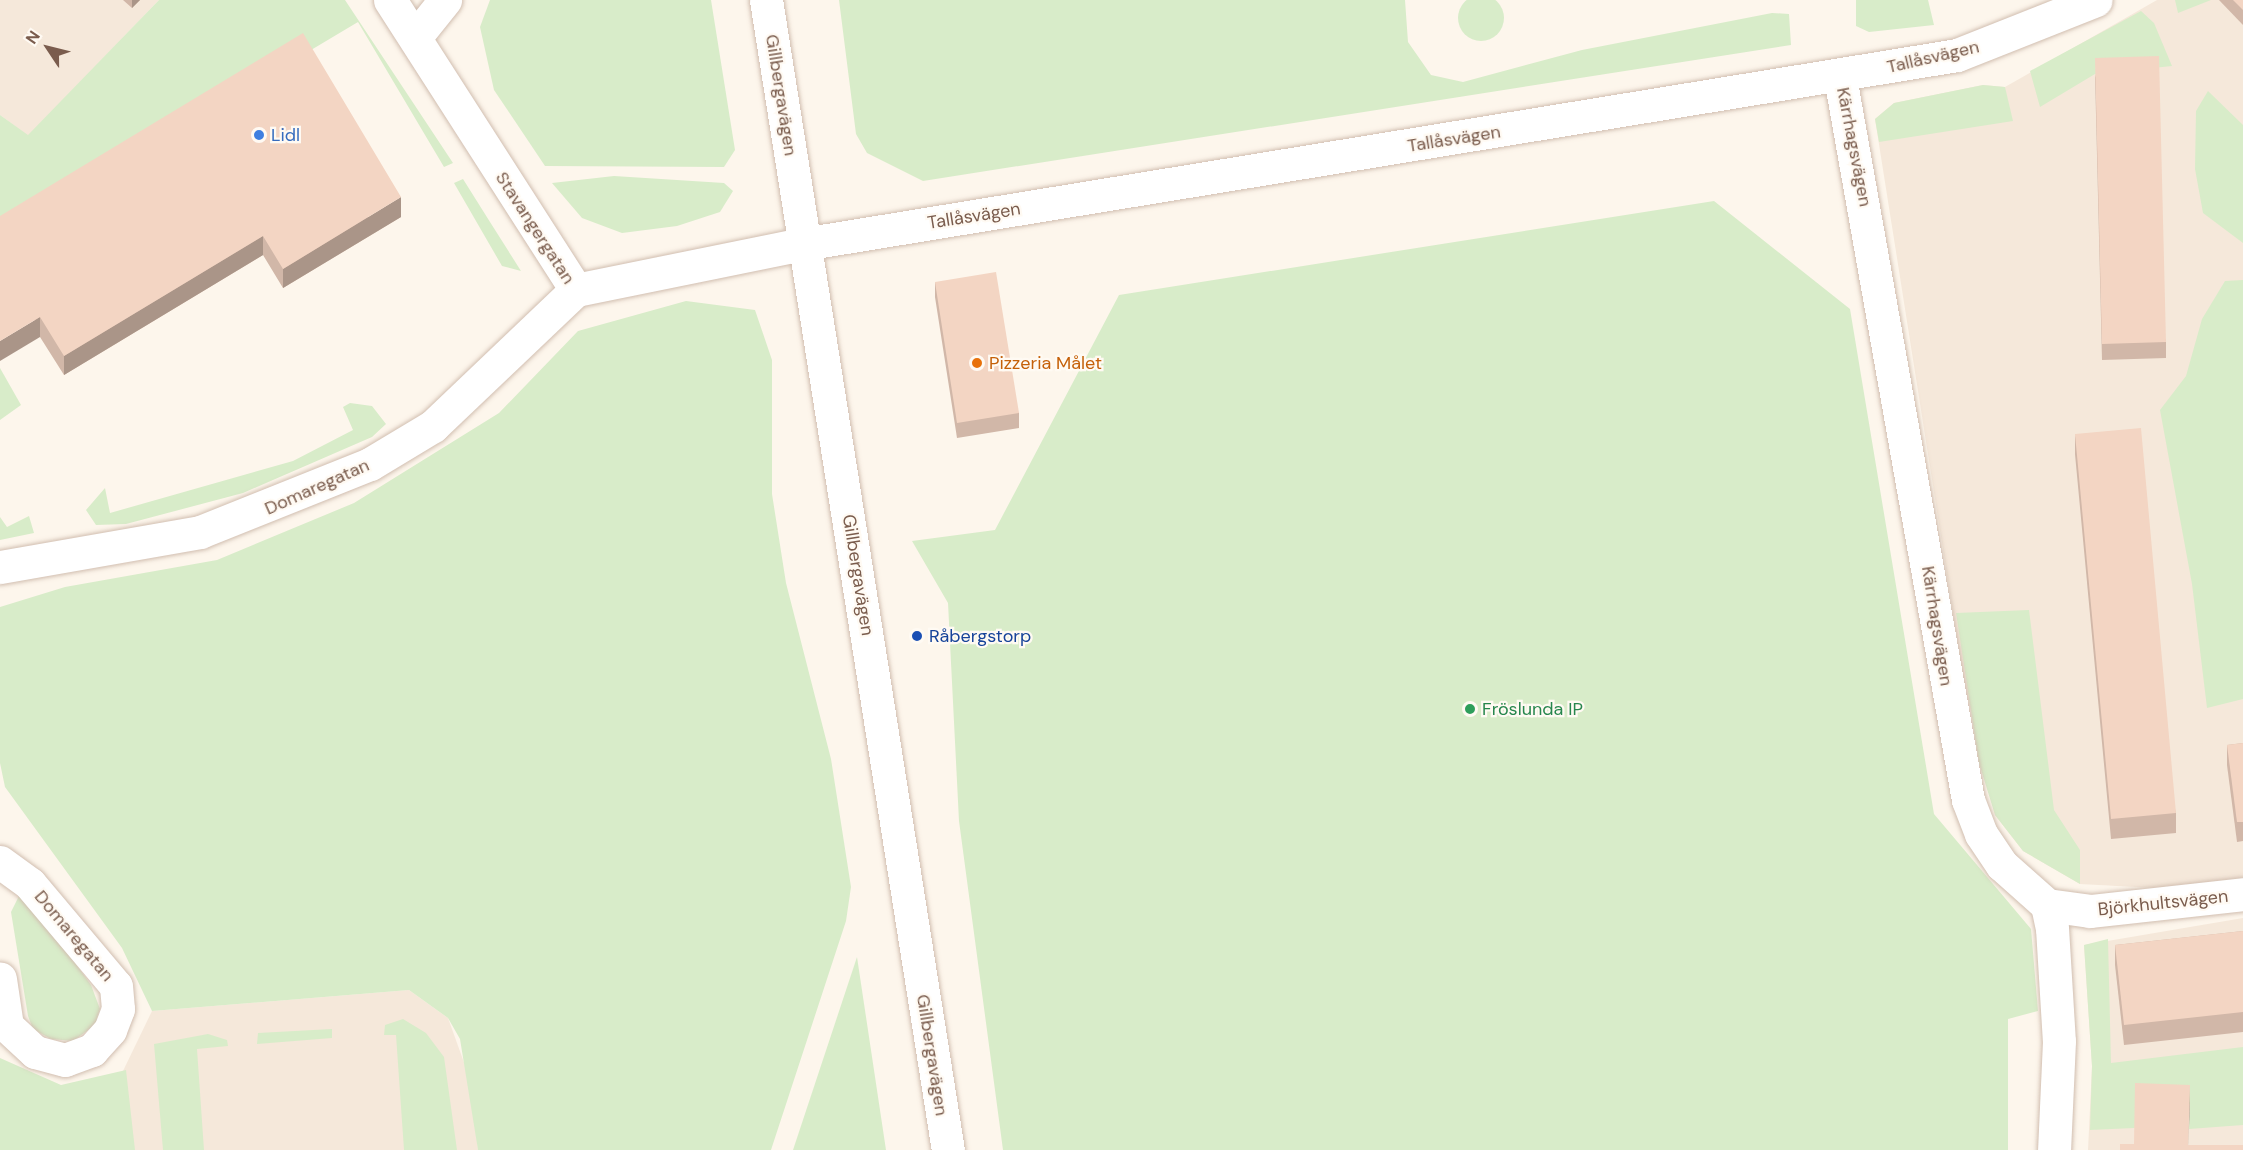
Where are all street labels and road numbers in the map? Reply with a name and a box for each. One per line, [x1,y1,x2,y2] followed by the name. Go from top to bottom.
[761,33,801,157] street label: Gillbergavägen
[1885,36,1981,78] street label: Tallåsvägen
[1832,86,1876,208] street label: Kärrhagsvägen
[1406,121,1502,157] street label: Tallåsvägen
[491,168,579,288] street label: Stavangergatan
[926,198,1022,234] street label: Tallåsvägen
[261,454,373,520] street label: Domaregatan
[838,513,878,637] street label: Gillbergavägen
[1917,565,1957,687] street label: Kärrhagsvägen
[2097,885,2229,921] street label: Björkhultsvägen
[30,886,118,986] street label: Domaregatan
[912,993,952,1117] street label: Gillbergavägen

